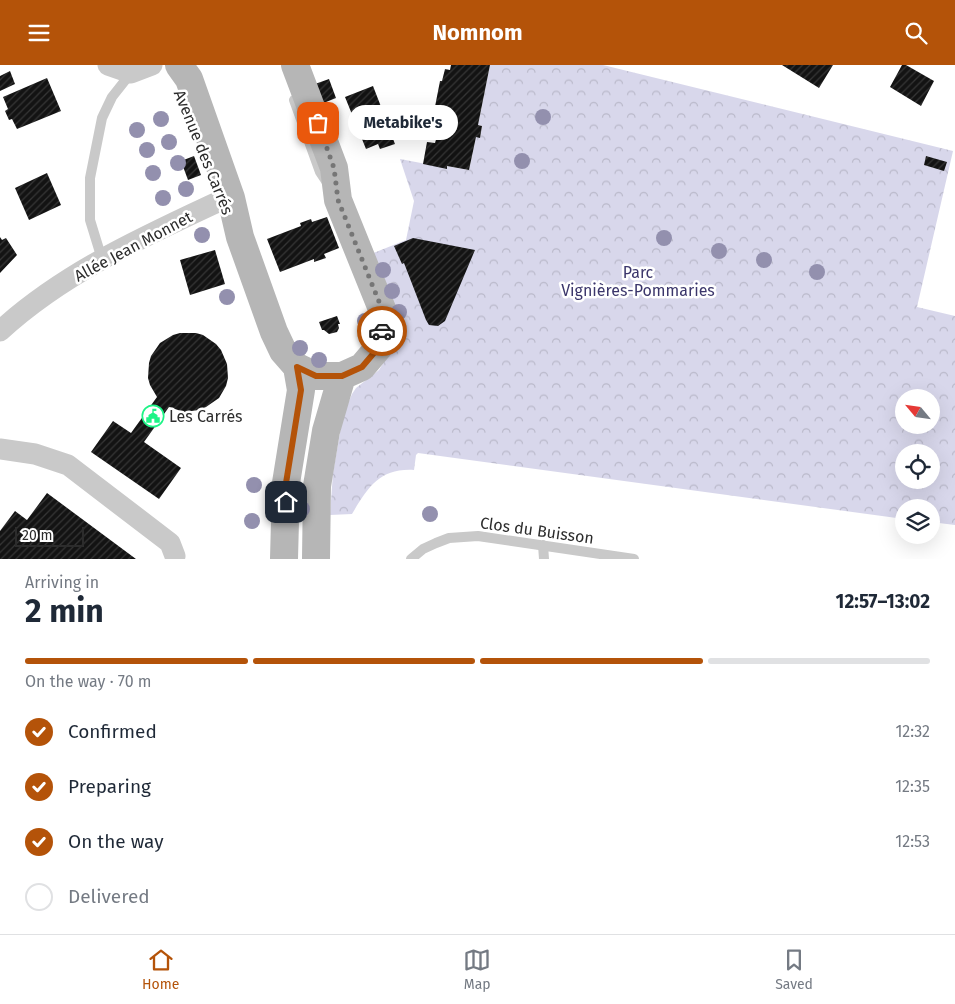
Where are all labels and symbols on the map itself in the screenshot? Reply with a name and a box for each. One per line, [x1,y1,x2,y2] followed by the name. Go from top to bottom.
[170,87,237,217] street label: Avenue des Carrés
[297,102,339,144] pin
[348,105,458,141] callout: Metabike's
[71,207,196,286] street label: Allée Jean Monnet
[561,263,715,300] park label: Parc Vignières-Pommaries
[357,306,407,356] courier
[895,389,940,434] north arrow
[141,404,165,428] public building icon: Les Carrés
[169,407,243,426] place label: Les Carrés
[265,481,307,523] pin
[479,513,595,548] street label: Clos du Buisson
[15,524,84,547] scale bar

